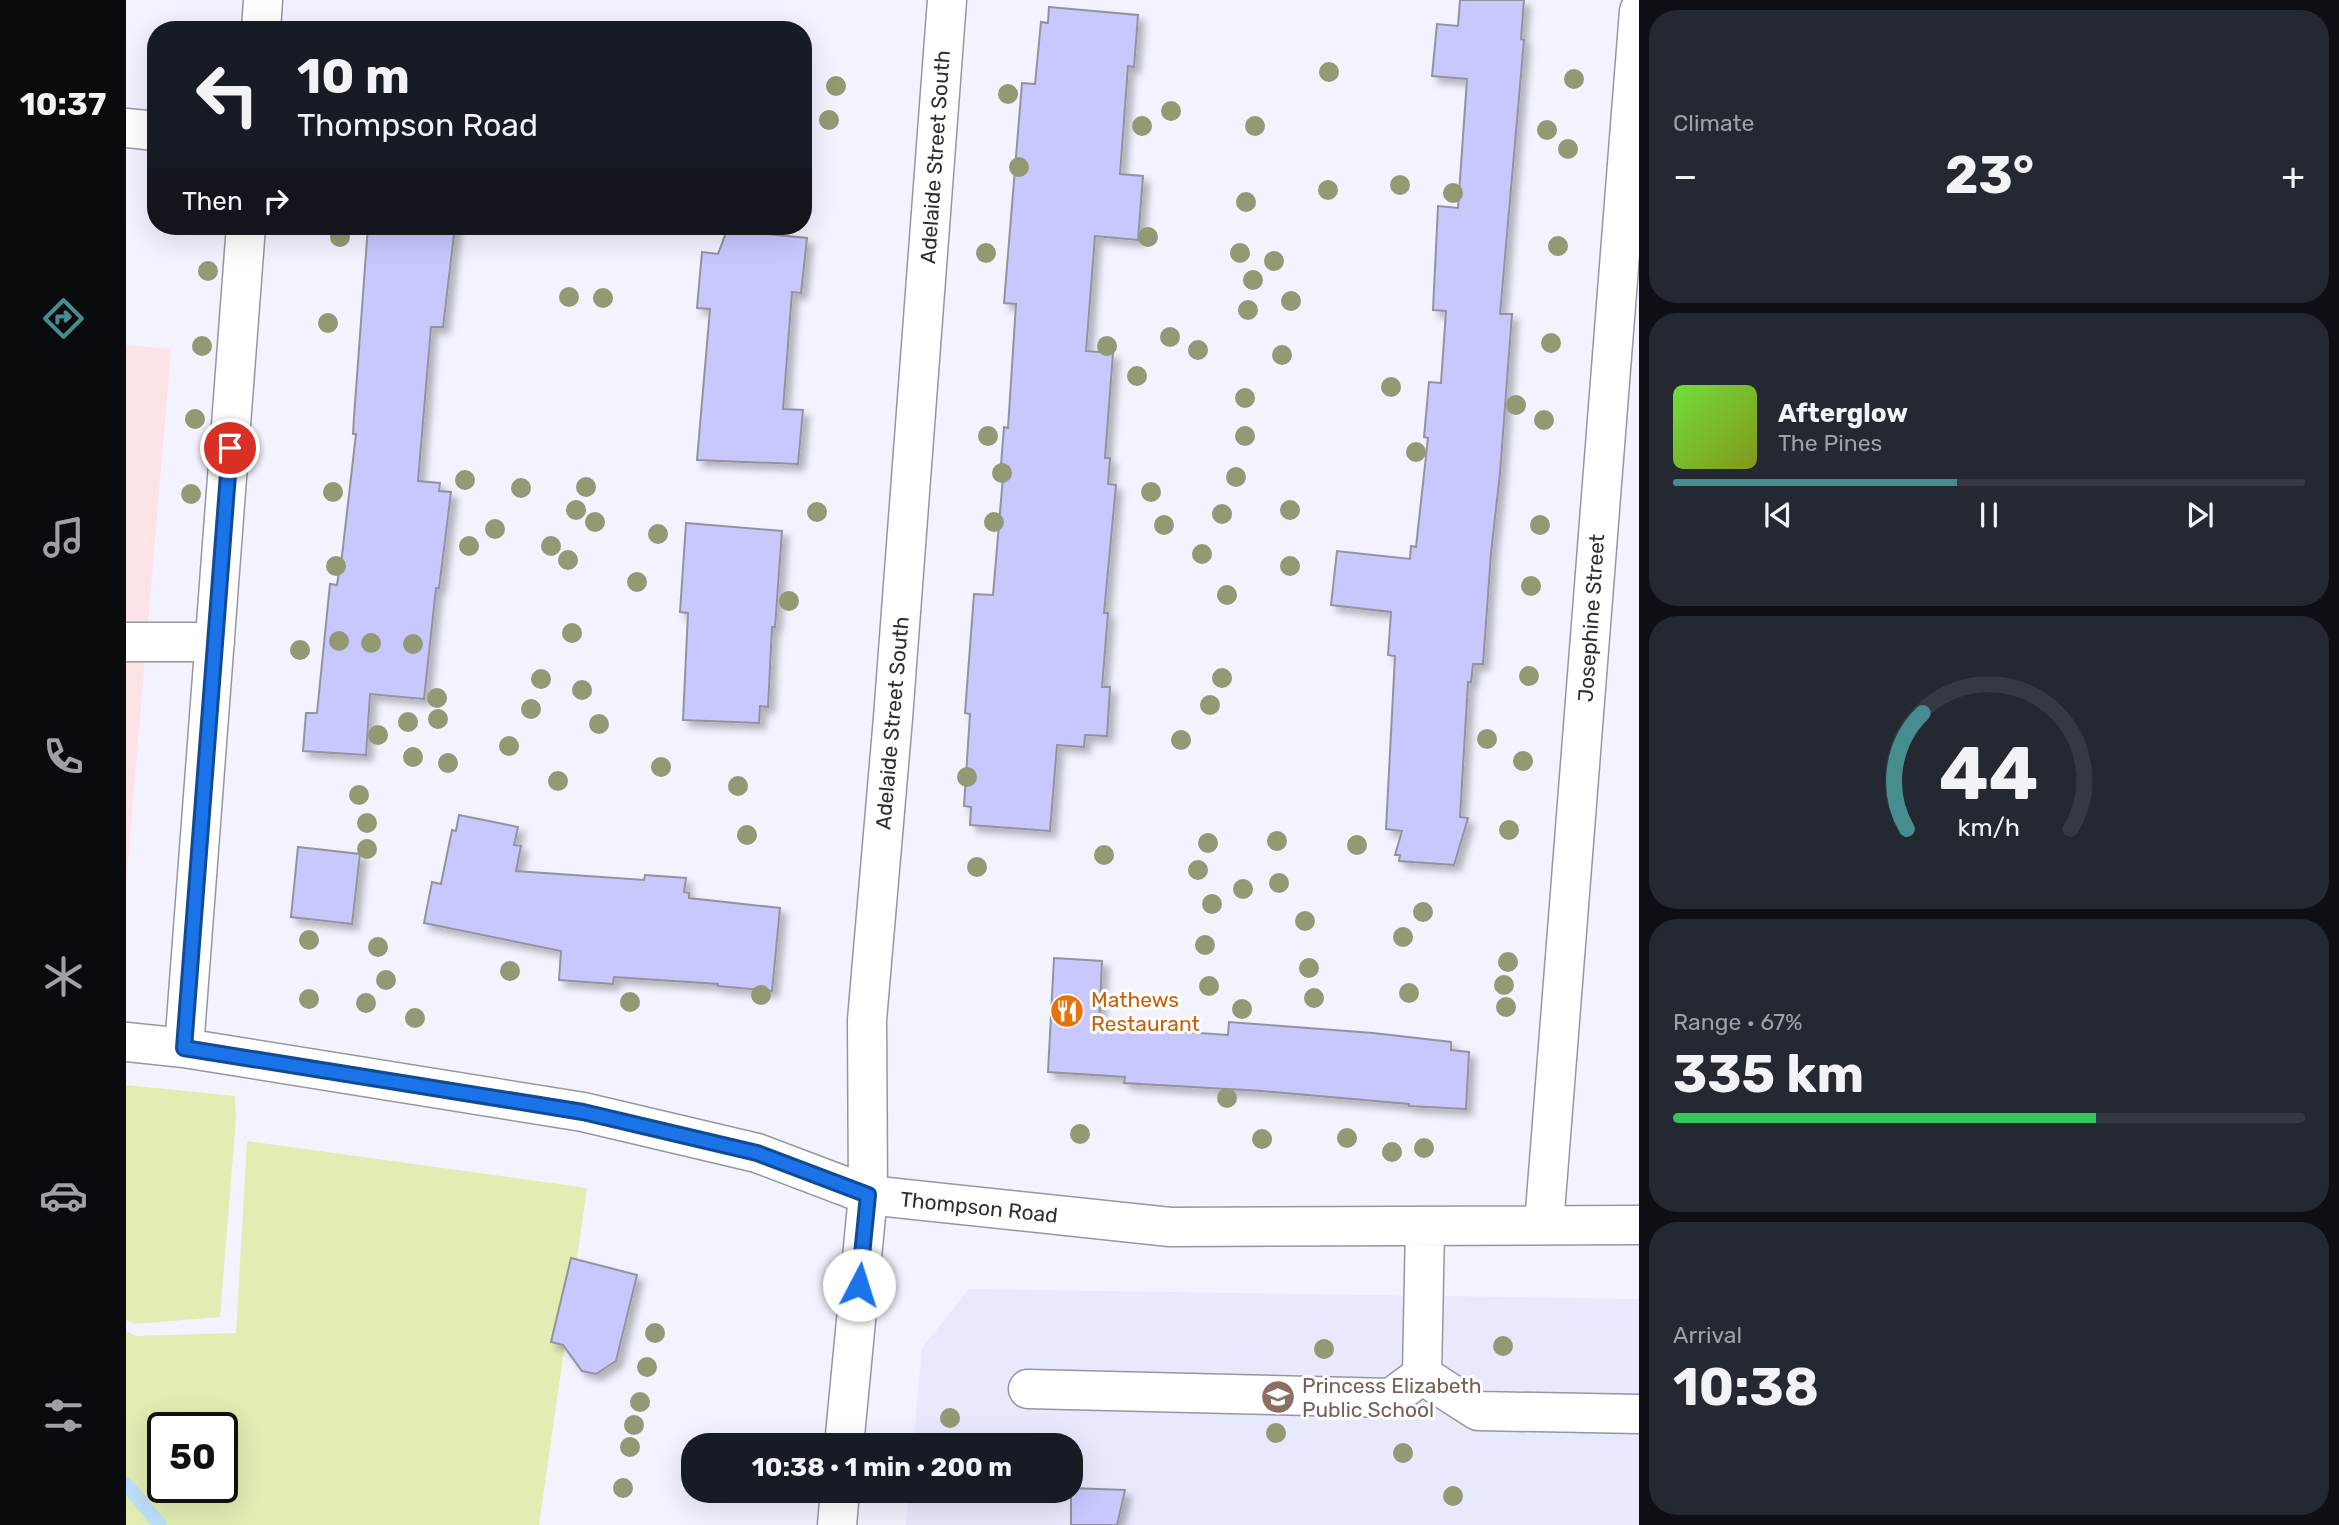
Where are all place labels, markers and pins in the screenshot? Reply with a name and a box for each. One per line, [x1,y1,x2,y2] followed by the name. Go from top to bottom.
[200,418,260,478] pin
[1091,987,1200,1036] place label: Mathews Restaurant
[1048,992,1086,1030] restaurant icon: Mathews Restaurant
[1302,1373,1482,1422] place label: Princess Elizabeth Public School
[1259,1378,1297,1416] school or university icon: Princess Elizabeth Public School

